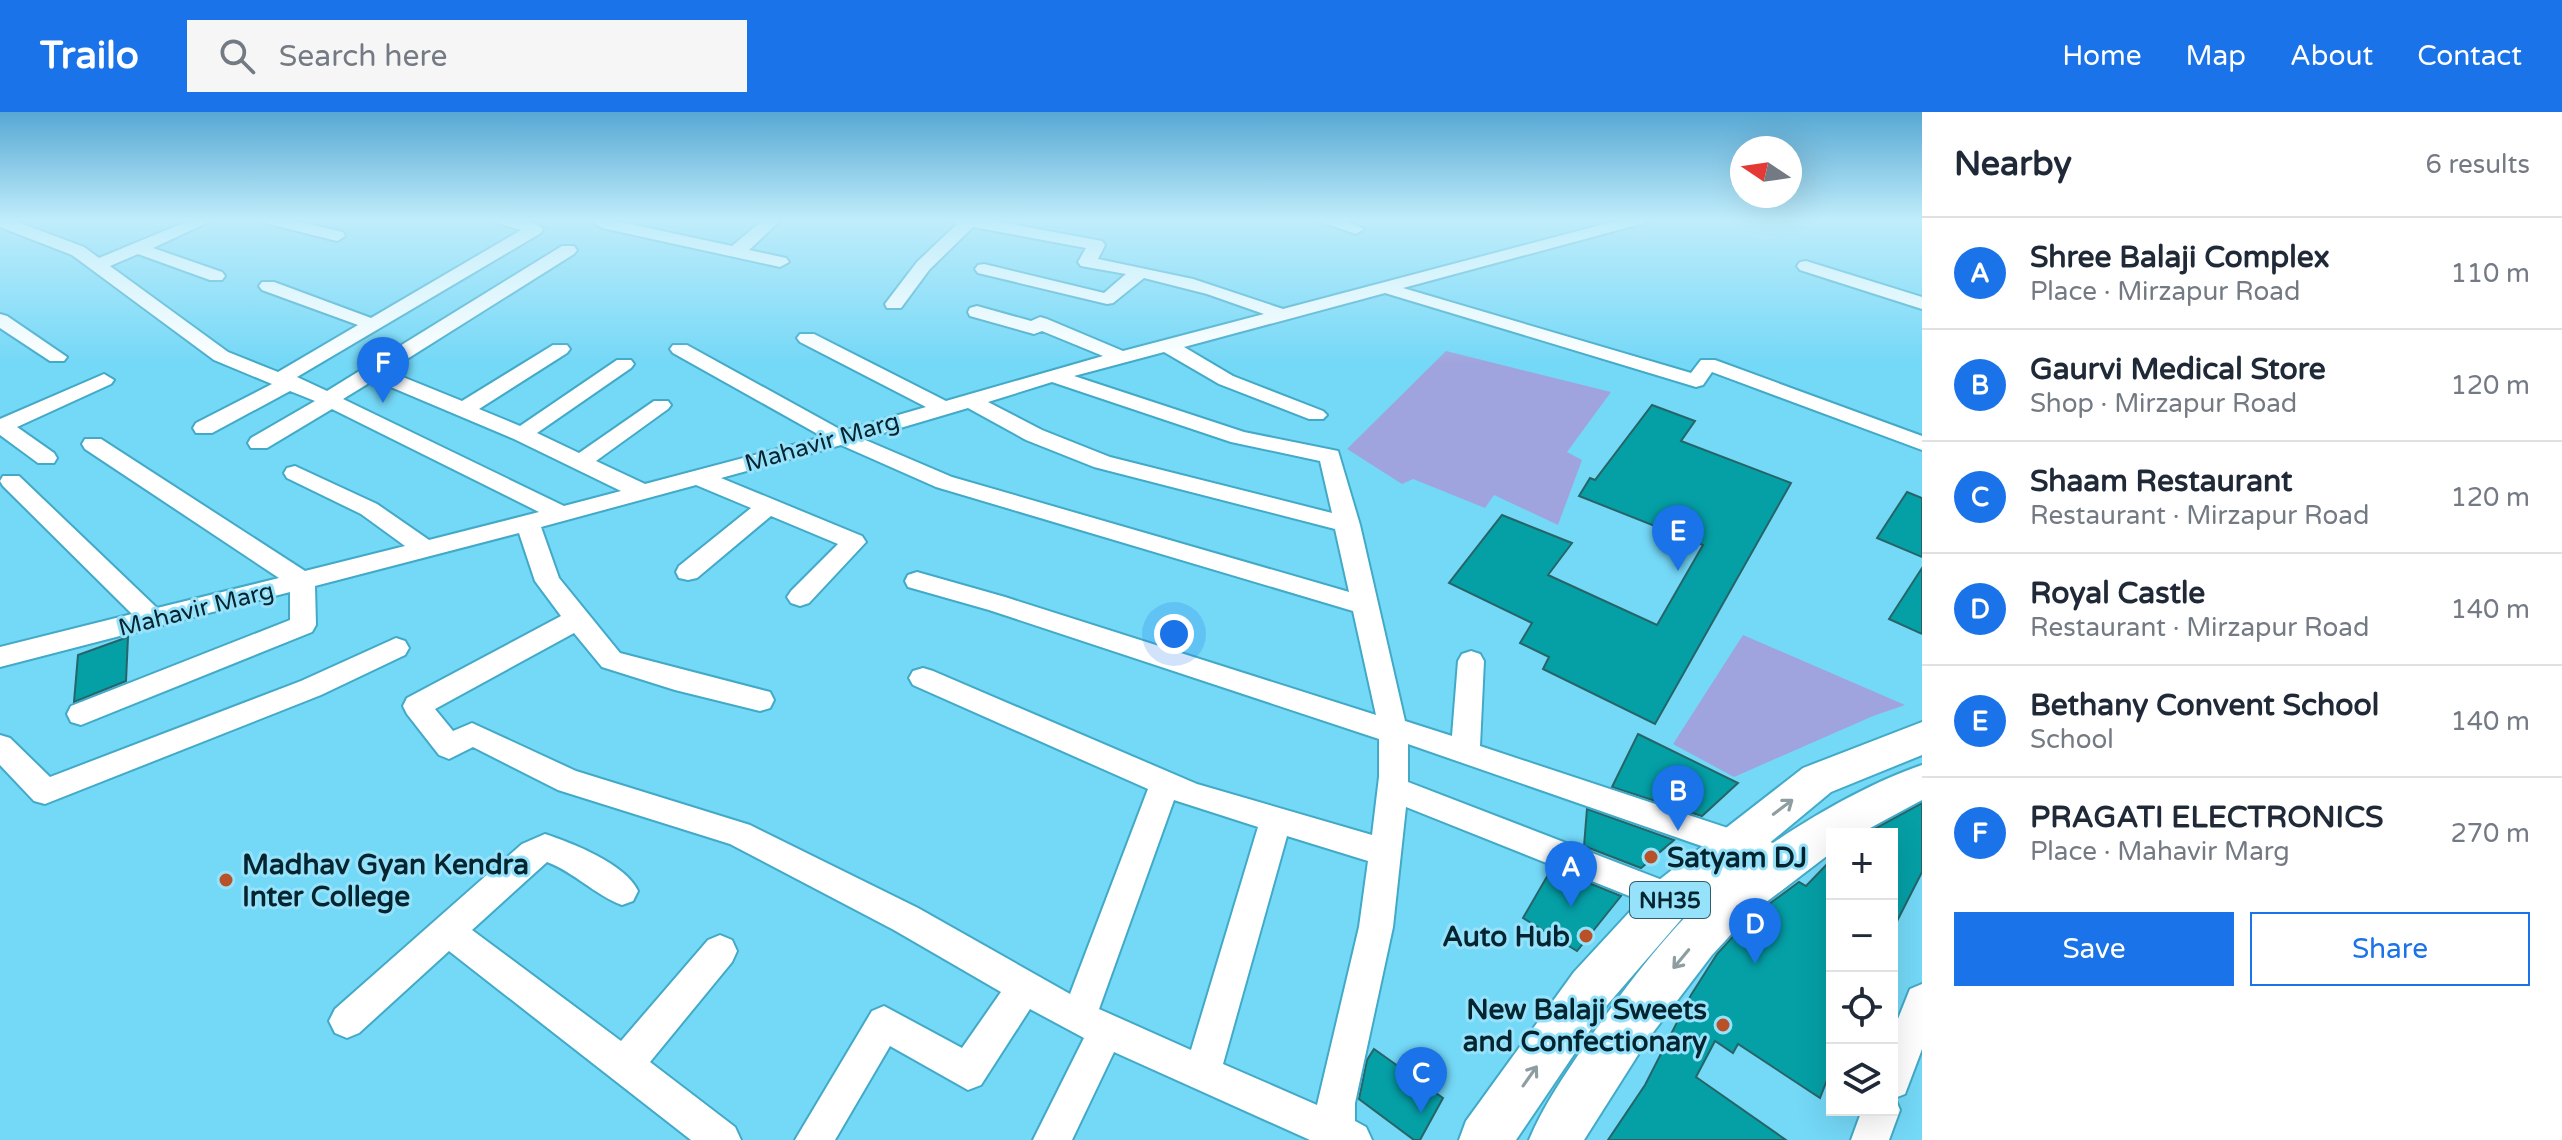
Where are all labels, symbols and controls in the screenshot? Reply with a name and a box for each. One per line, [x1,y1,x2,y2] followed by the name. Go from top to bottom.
[187,20,747,92] search box
[40,33,139,79] text: Trailo
[215,34,259,78] icon: search
[279,38,448,75] text: Search here
[2062,39,2142,73] text: Home
[2186,39,2246,73] text: Map
[2290,39,2373,73] text: About
[2417,39,2522,73] text: Contact
[1730,136,1802,208] north arrow
[1954,144,2072,185] text: Nearby
[2425,149,2530,180] text: 6 results
[2030,239,2330,276] text: Shree Balaji Complex
[1970,258,1990,289] text: A
[2450,258,2530,289] text: 110 m
[2030,276,2300,307] text: Place · Mirzapur Road
[357,337,409,403] pin: F
[2030,351,2326,388] text: Gaurvi Medical Store
[1971,370,1989,401] text: B
[2450,370,2530,401] text: 120 m
[2030,388,2297,419] text: Shop · Mirzapur Road
[742,407,903,478] street label: Mahavir Marg
[2030,463,2292,500] text: Shaam Restaurant
[1971,482,1989,513] text: C
[2450,482,2530,513] text: 120 m
[2030,500,2369,531] text: Restaurant · Mirzapur Road
[1652,505,1704,571] pin: E
[2030,575,2205,612] text: Royal Castle
[115,576,277,643] street label: Mahavir Marg
[1970,594,1990,625] text: D
[2450,594,2530,625] text: 140 m
[2030,612,2369,643] text: Restaurant · Mirzapur Road
[1154,614,1194,654] your location
[2030,687,2379,724] text: Bethany Convent School
[1972,706,1988,737] text: E
[2450,706,2530,737] text: 140 m
[2030,724,2114,755] text: School
[1652,765,1704,831] pin: B
[1772,798,1793,815] one-way arrow
[2030,799,2384,836] text: PRAGATI ELECTRONICS
[1972,818,1988,849] text: F
[2450,818,2530,849] text: 270 m
[1826,828,1898,1116] map controls
[1826,828,1898,900] button: +
[2030,836,2290,867] text: Place · Mahavir Marg
[1545,841,1597,907] pin: A
[1667,841,1807,875] place label: Satyam DJ
[242,848,529,914] place label: Madhav Gyan Kendra Inter College
[1642,848,1660,866] marker: Satyam DJ
[217,871,235,889] marker: Madhav Gyan Kendra Inter College
[1630,882,1710,918] road number: NH35
[1729,898,1781,964] pin: D
[1826,900,1898,972] button: −
[1954,912,2234,986] button: Save
[2250,912,2530,986] button: Share
[1442,920,1570,954] place label: Auto Hub
[1577,927,1595,945] marker: Auto Hub
[1672,948,1690,969] one-way arrow
[1826,972,1898,1044] button: locate
[1463,993,1707,1059] place label: New Balaji Sweets and Confectionary
[1714,1016,1732,1034] marker: New Balaji Sweets and Confectionary
[1826,1044,1898,1116] button: layers
[1395,1047,1447,1113] pin: C
[1522,1065,1538,1087] one-way arrow

